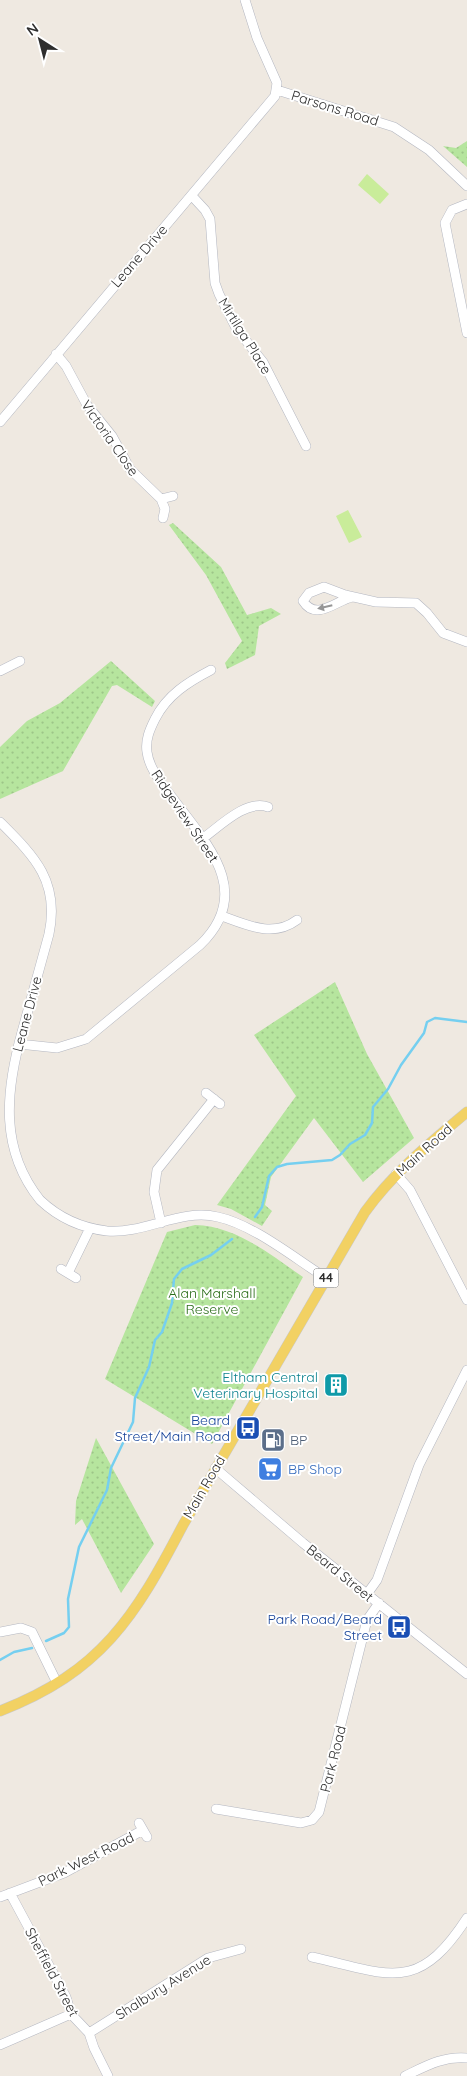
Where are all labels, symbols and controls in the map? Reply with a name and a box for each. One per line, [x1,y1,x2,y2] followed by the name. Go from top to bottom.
[15,15,65,65] north arrow
[23,19,42,40] text: N
[289,86,381,130] street label: Parsons Road
[107,221,171,291] street label: Leane Drive
[214,294,276,378] street label: Mirtilga Place
[77,397,143,479] street label: Victoria Close
[317,603,333,611] one-way arrow
[147,766,223,866] street label: Ridgeview Street
[8,974,46,1054] street label: Leane Drive
[392,1120,456,1180] street label: Main Road
[314,1268,338,1288] road number: 44
[168,1284,256,1318] park label: Alan Marshall Reserve
[193,1368,318,1402] place label: Eltham Central Veterinary Hospital
[323,1372,349,1398] building icon: Eltham Central Veterinary Hospital
[115,1411,230,1445] place label: Beard Street/Main Road
[235,1415,261,1441] bus stop icon: Beard Street/Main Road
[260,1427,286,1453] fuel station icon: BP
[290,1431,307,1449] place label: BP
[179,1452,229,1522] street label: Main Road
[257,1456,283,1482] supermarket icon: BP Shop
[288,1460,342,1478] place label: BP Shop
[303,1540,377,1606] street label: Beard Street
[267,1610,382,1644] place label: Park Road/Beard Street
[386,1614,412,1640] bus stop icon: Park Road/Beard Street
[316,1724,350,1794] street label: Park Road
[35,1828,137,1890] street label: Park West Road
[21,1924,83,2020] street label: Sheffield Street
[112,1950,214,2024] street label: Shalbury Avenue

